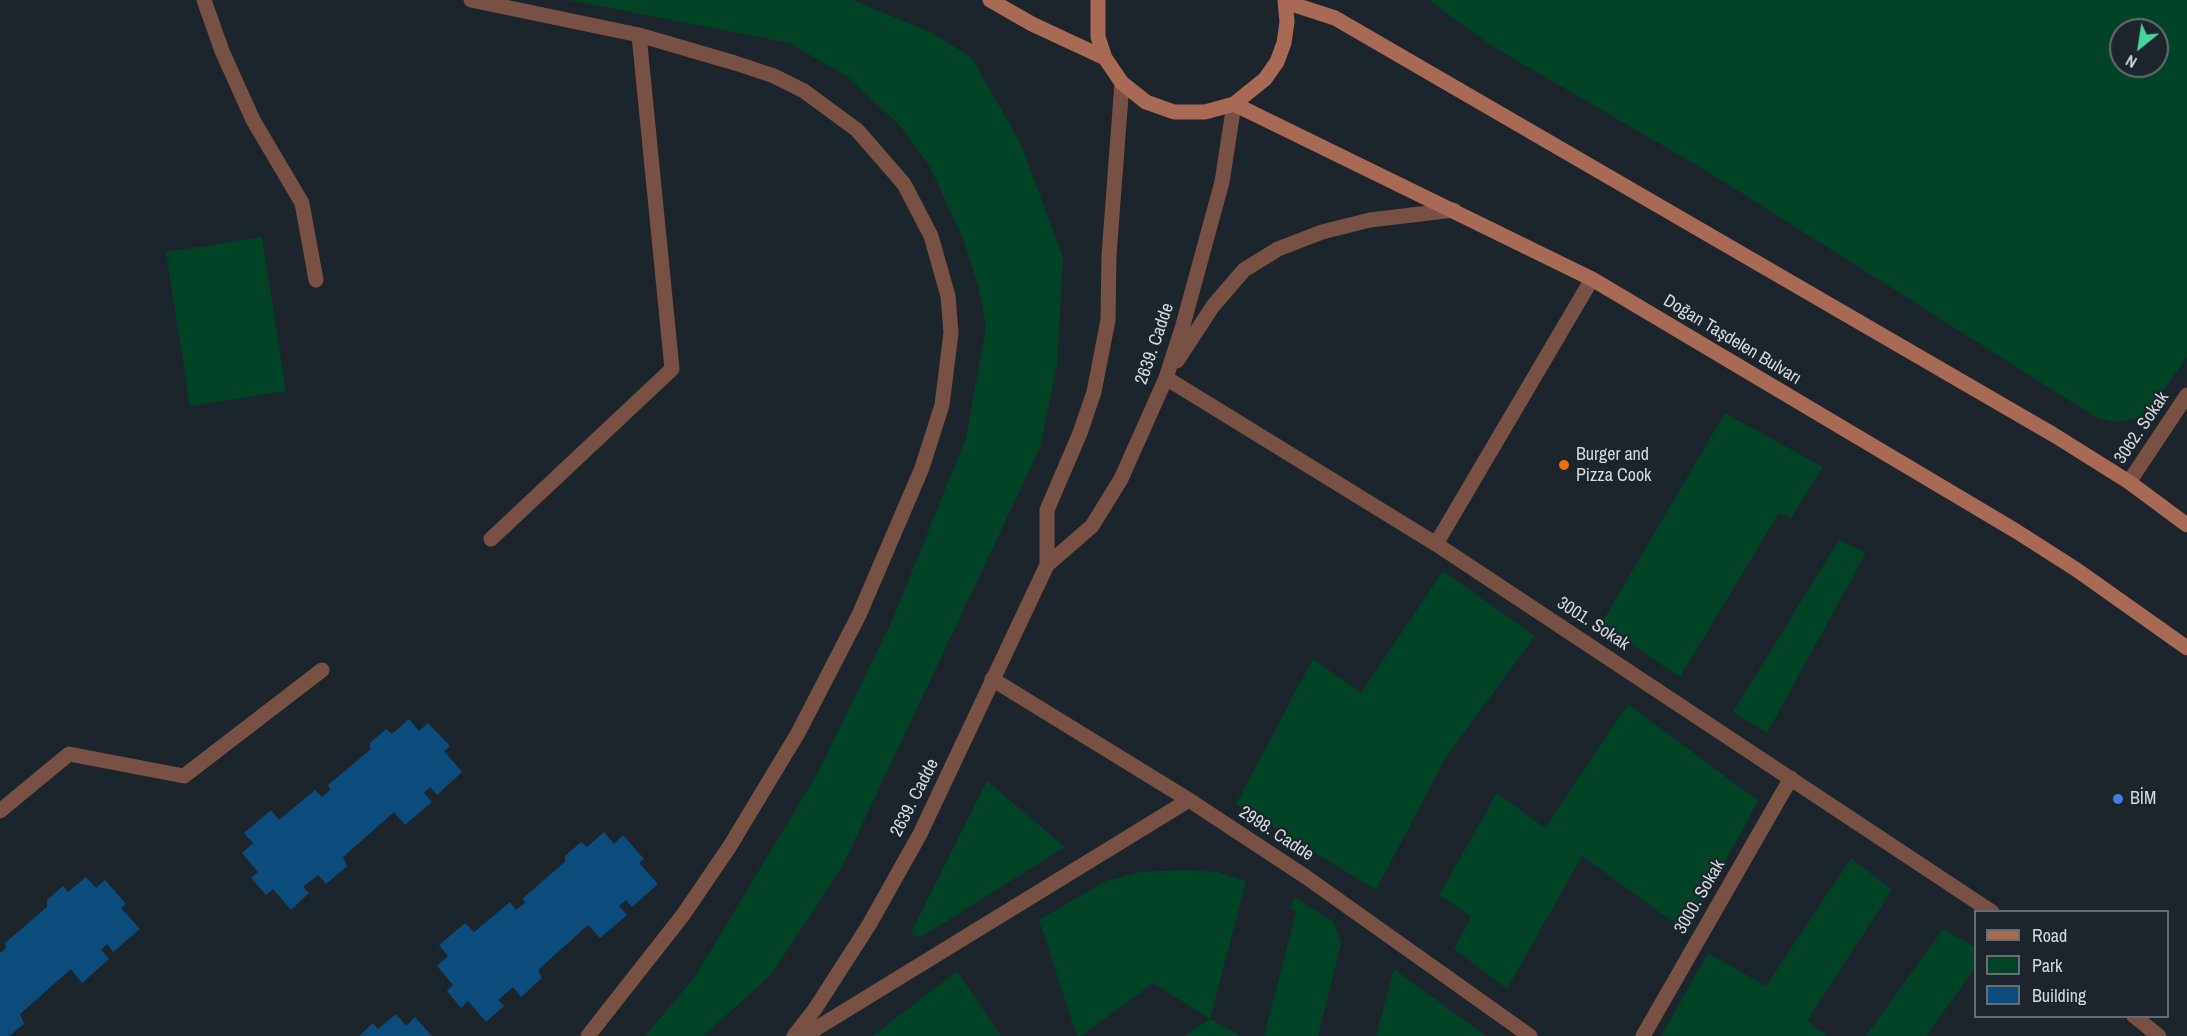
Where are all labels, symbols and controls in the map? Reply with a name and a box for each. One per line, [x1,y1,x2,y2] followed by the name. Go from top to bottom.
[2109,18,2169,78] north arrow
[2121,50,2141,74] text: N
[1659,290,1805,390] street label: Doğan Taşdelen Bulvarı
[1131,301,1179,387] street label: 2639. Cadde
[2110,388,2174,468] street label: 3062. Sokak
[1576,444,1651,486] place label: Burger and Pizza Cook
[1557,458,1571,472] marker: Burger and Pizza Cook
[1553,593,1633,655] street label: 3001. Sokak
[886,755,944,841] street label: 2639. Cadde
[2130,788,2156,810] place label: BİM
[2111,792,2125,806] marker: BİM
[1235,802,1317,866] street label: 2998. Cadde
[1670,856,1730,938] street label: 3000. Sokak
[1974,910,2169,1018] legend
[2032,923,2067,948] text: Road
[2032,953,2062,978] text: Park
[2032,983,2086,1008] text: Building

